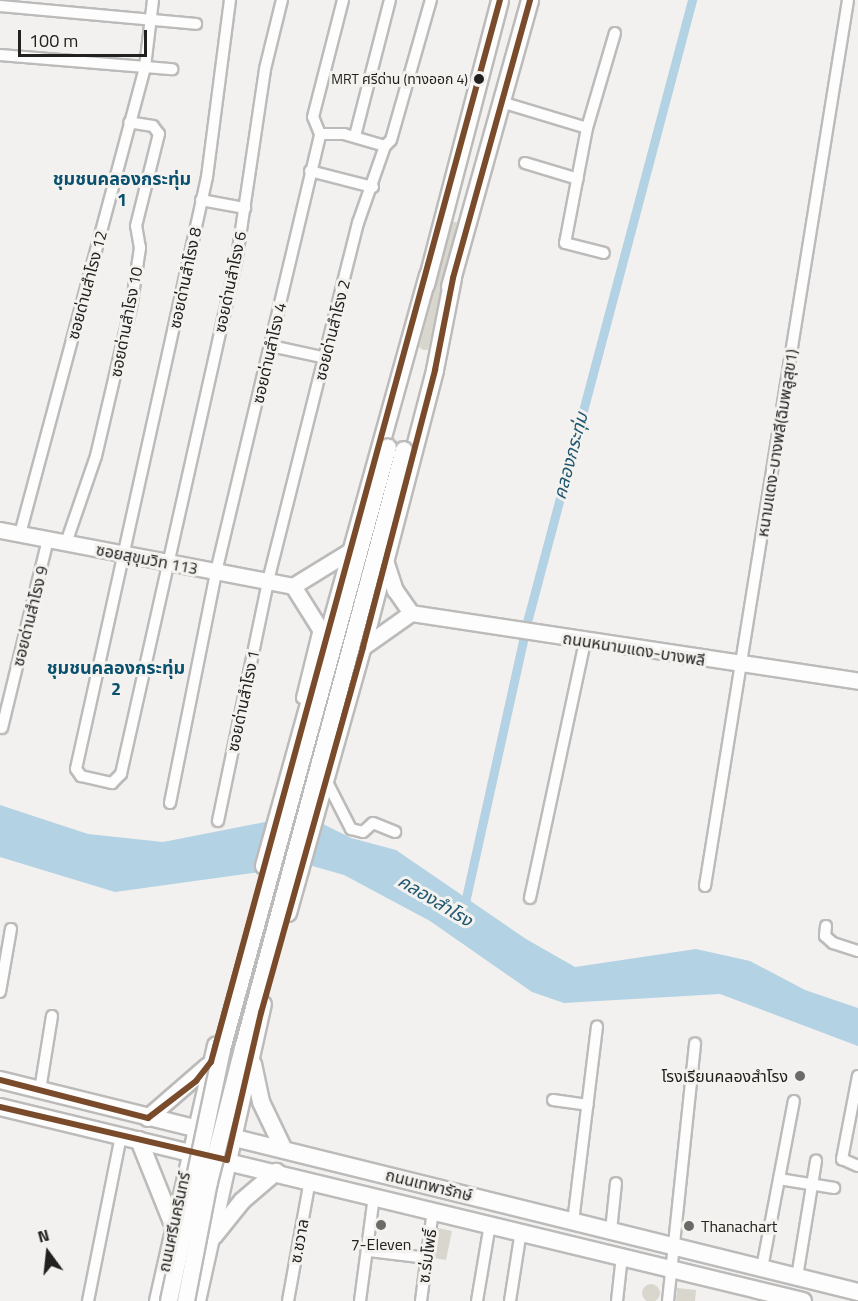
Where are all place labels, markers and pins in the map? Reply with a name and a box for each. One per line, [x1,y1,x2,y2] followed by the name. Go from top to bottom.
[331,71,468,87] place label: MRT ศรีด่าน (ทางออก 4)
[473,73,485,85] marker: MRT ศรีด่าน (ทางออก 4)
[662,1066,788,1086] place label: โรงเรียนคลองสำโรง
[793,1069,807,1083] marker: โรงเรียนคลองสำโรง
[701,1216,777,1236] place label: Thanachart
[374,1218,388,1232] marker: 7-Eleven
[682,1219,696,1233] marker: Thanachart
[351,1234,411,1254] place label: 7-Eleven

